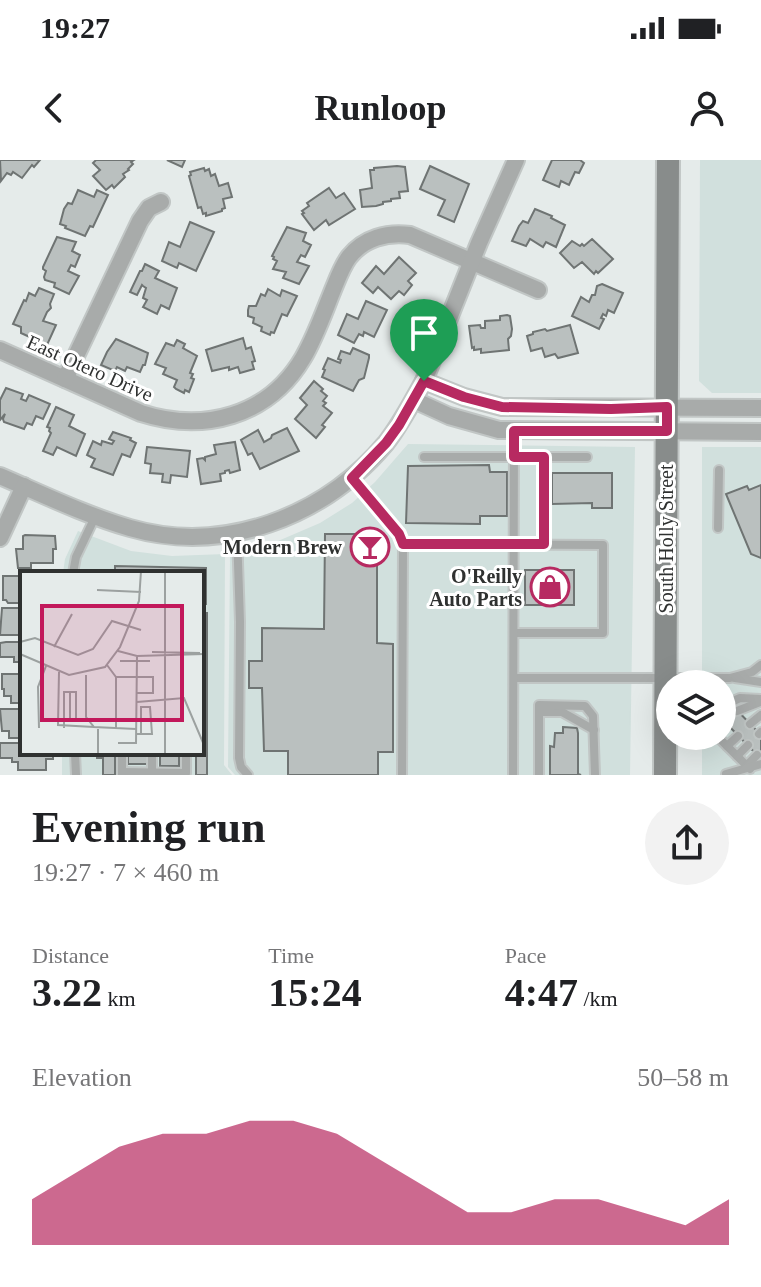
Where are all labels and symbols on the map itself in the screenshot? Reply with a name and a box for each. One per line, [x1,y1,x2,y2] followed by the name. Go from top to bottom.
[390,299,458,381] pin
[24,330,156,406] street label: East Otero Drive
[655,464,678,613] street label: South Holly Street
[349,526,391,568] bar icon: Modern Brew
[223,536,343,558] place label: Modern Brew
[429,565,522,610] place label: O'Reilly Auto Parts
[529,566,571,608] shop icon: O'Reilly Auto Parts
[20,571,204,755] inset map

